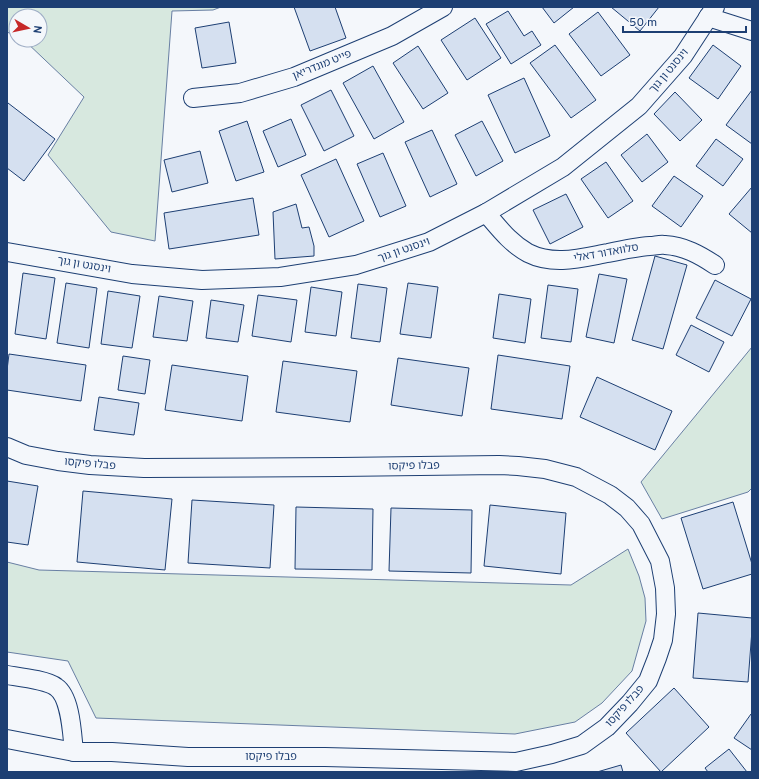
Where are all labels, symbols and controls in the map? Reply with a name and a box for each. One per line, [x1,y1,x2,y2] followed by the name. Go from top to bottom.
[8,8,48,48] north arrow
[623,8,746,34] scale bar
[629,15,657,31] text: 50 m
[29,24,44,34] text: N
[646,46,692,96] street label: וינסנט ון גוך
[290,47,354,83] street label: פייט מונדריאן
[376,235,432,265] street label: וינסנט ון גוך
[572,240,640,266] street label: סלוואדור דאלי
[56,253,112,277] street label: וינסנט ון גוך
[64,455,117,473] street label: פבלו פיקסו
[388,459,440,473] street label: פבלו פיקסו
[603,682,648,730] street label: פבלו פיקסו
[245,750,297,764] street label: פבלו פיקסו

